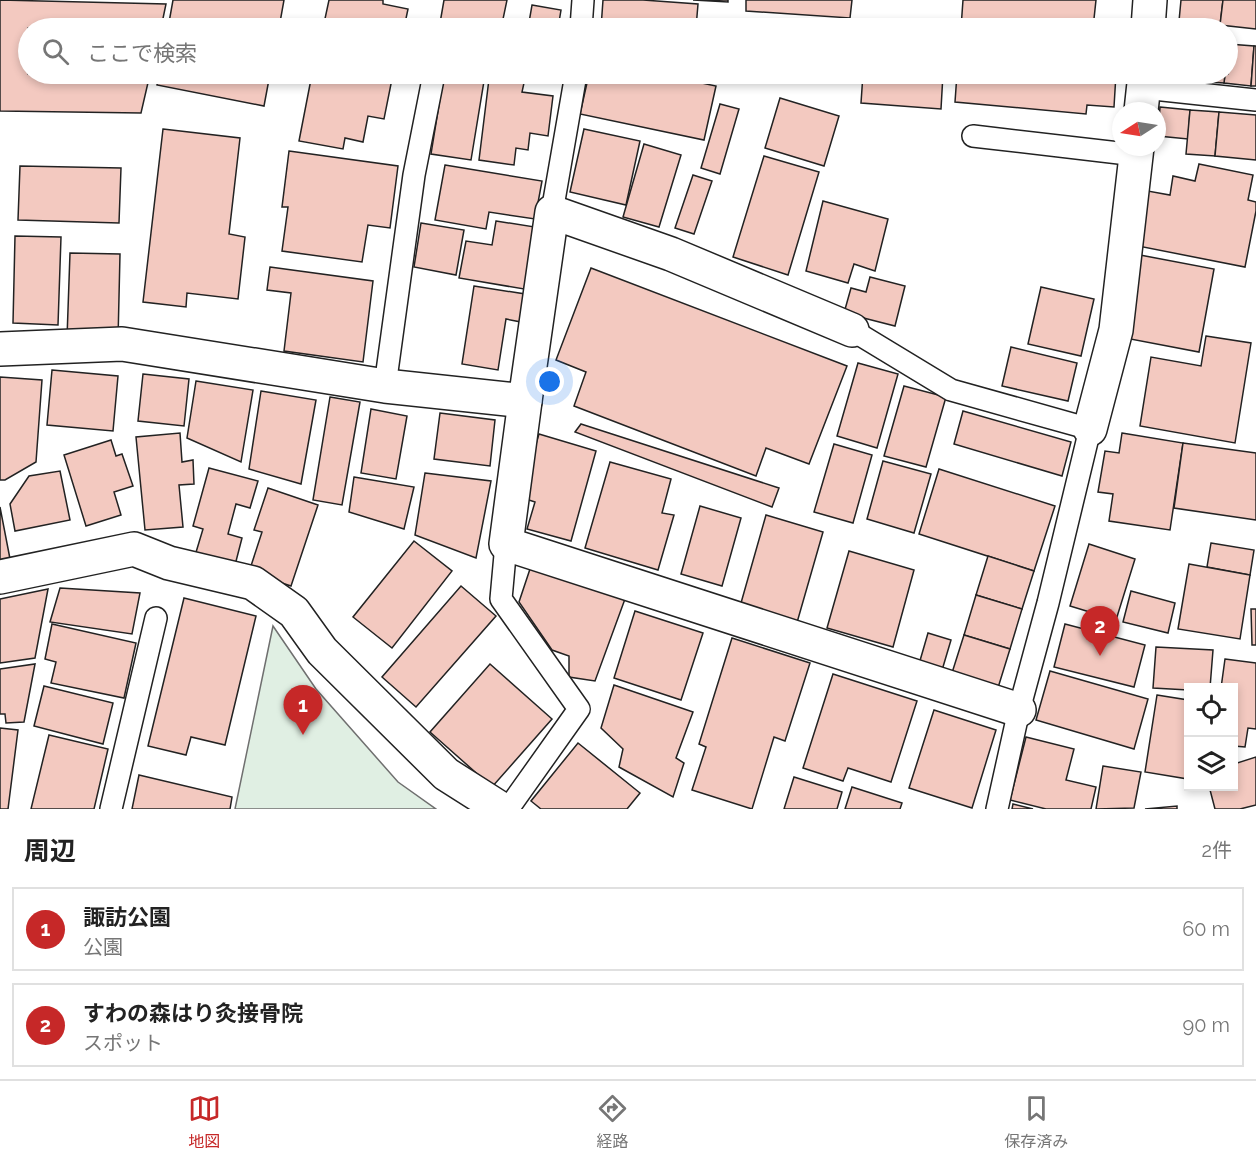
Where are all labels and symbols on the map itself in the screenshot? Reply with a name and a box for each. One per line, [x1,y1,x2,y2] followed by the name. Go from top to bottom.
[1112,102,1166,156] north arrow
[535,367,564,396] your location
[1080,606,1120,656] pin: 2
[284,686,322,735] pin: 1

